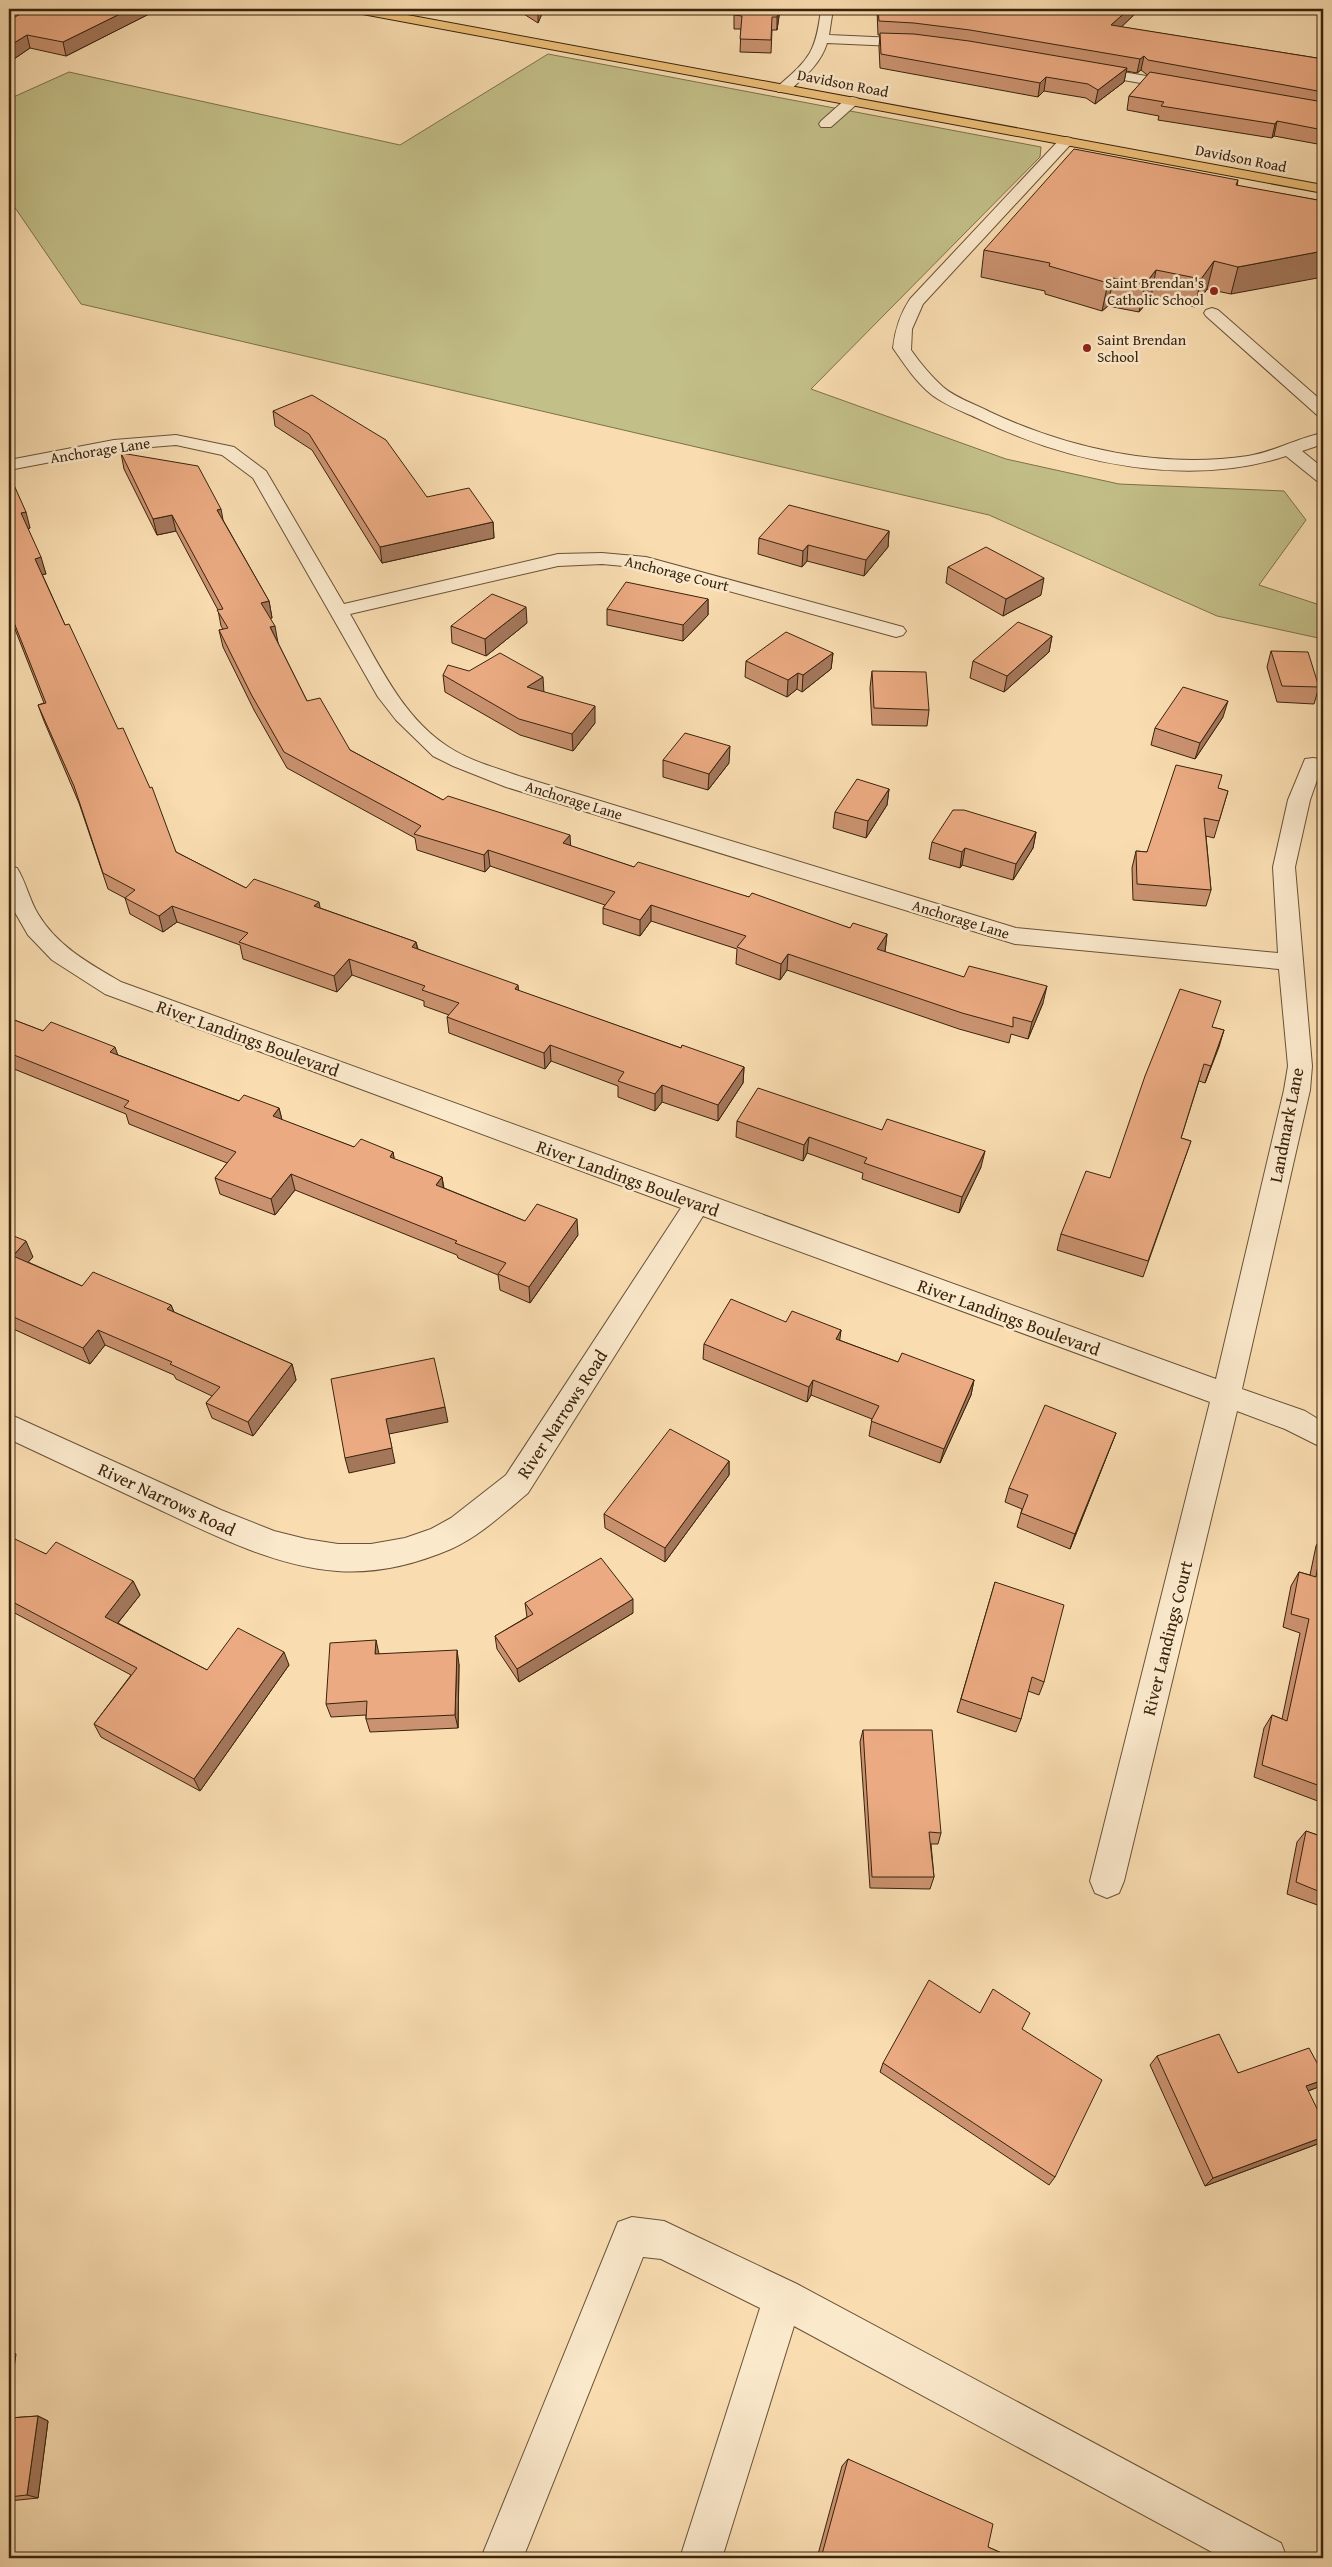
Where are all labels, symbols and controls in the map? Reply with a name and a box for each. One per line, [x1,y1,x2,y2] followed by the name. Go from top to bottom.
[796,64,890,102] street label: Davidson Road
[1194,139,1288,177] street label: Davidson Road
[1105,272,1204,310] place label: Saint Brendan's Catholic School
[1208,285,1220,297] marker: Saint Brendan's Catholic School
[1097,329,1187,367] place label: Saint Brendan School
[1081,342,1093,354] marker: Saint Brendan School
[49,432,151,468] street label: Anchorage Lane
[623,550,732,596] street label: Anchorage Court
[523,775,625,825] street label: Anchorage Lane
[910,894,1012,944] street label: Anchorage Lane
[153,992,343,1084] street label: River Landings Boulevard
[1262,1065,1310,1185] street label: Landmark Lane
[533,1132,723,1224] street label: River Landings Boulevard
[914,1271,1104,1363] street label: River Landings Boulevard
[510,1344,614,1484] street label: River Narrows Road
[94,1455,241,1543] street label: River Narrows Road
[1135,1557,1199,1718] street label: River Landings Court

